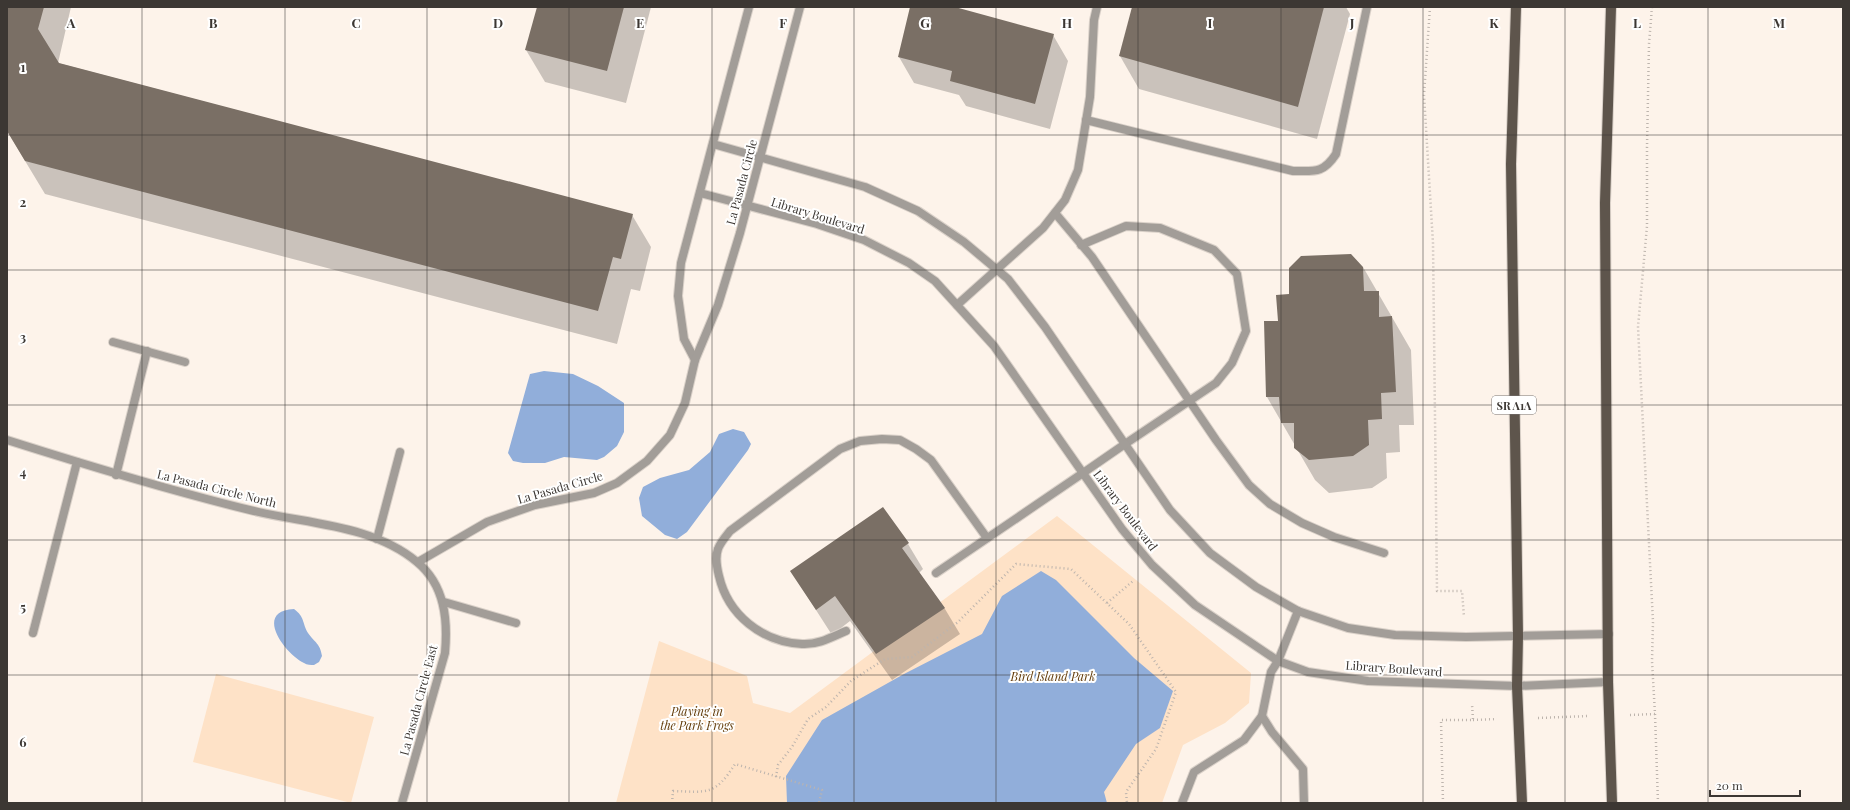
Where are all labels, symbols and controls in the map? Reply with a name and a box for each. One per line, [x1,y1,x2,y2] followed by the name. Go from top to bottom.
[66,14,76,31] text: A
[209,14,218,31] text: B
[351,14,361,31] text: C
[493,14,503,31] text: D
[636,14,644,31] text: E
[779,14,787,31] text: F
[920,14,930,31] text: G
[1062,14,1072,31] text: H
[1208,14,1213,31] text: I
[1349,14,1355,31] text: J
[1489,14,1499,31] text: K
[1633,14,1641,31] text: L
[1773,14,1785,31] text: M
[21,58,26,75] text: 1
[722,137,760,227] street label: La Pasada Circle
[20,193,27,210] text: 2
[769,193,867,237] street label: Library Boulevard
[20,328,26,345] text: 3
[1492,396,1536,414] road number: SR A1A
[20,463,27,480] text: 4
[156,465,278,511] street label: La Pasada Circle North
[1090,466,1162,554] street label: Library Boulevard
[515,467,605,507] street label: La Pasada Circle
[20,598,26,615] text: 5
[396,642,441,757] street label: La Pasada Circle East
[1345,657,1443,679] street label: Library Boulevard
[1010,668,1095,684] park label: Bird Island Park
[660,703,734,733] park label: Playing in the Park Frogs
[19,733,27,750] text: 6
[1710,772,1800,798] scale bar
[1716,777,1743,793] text: 20 m

